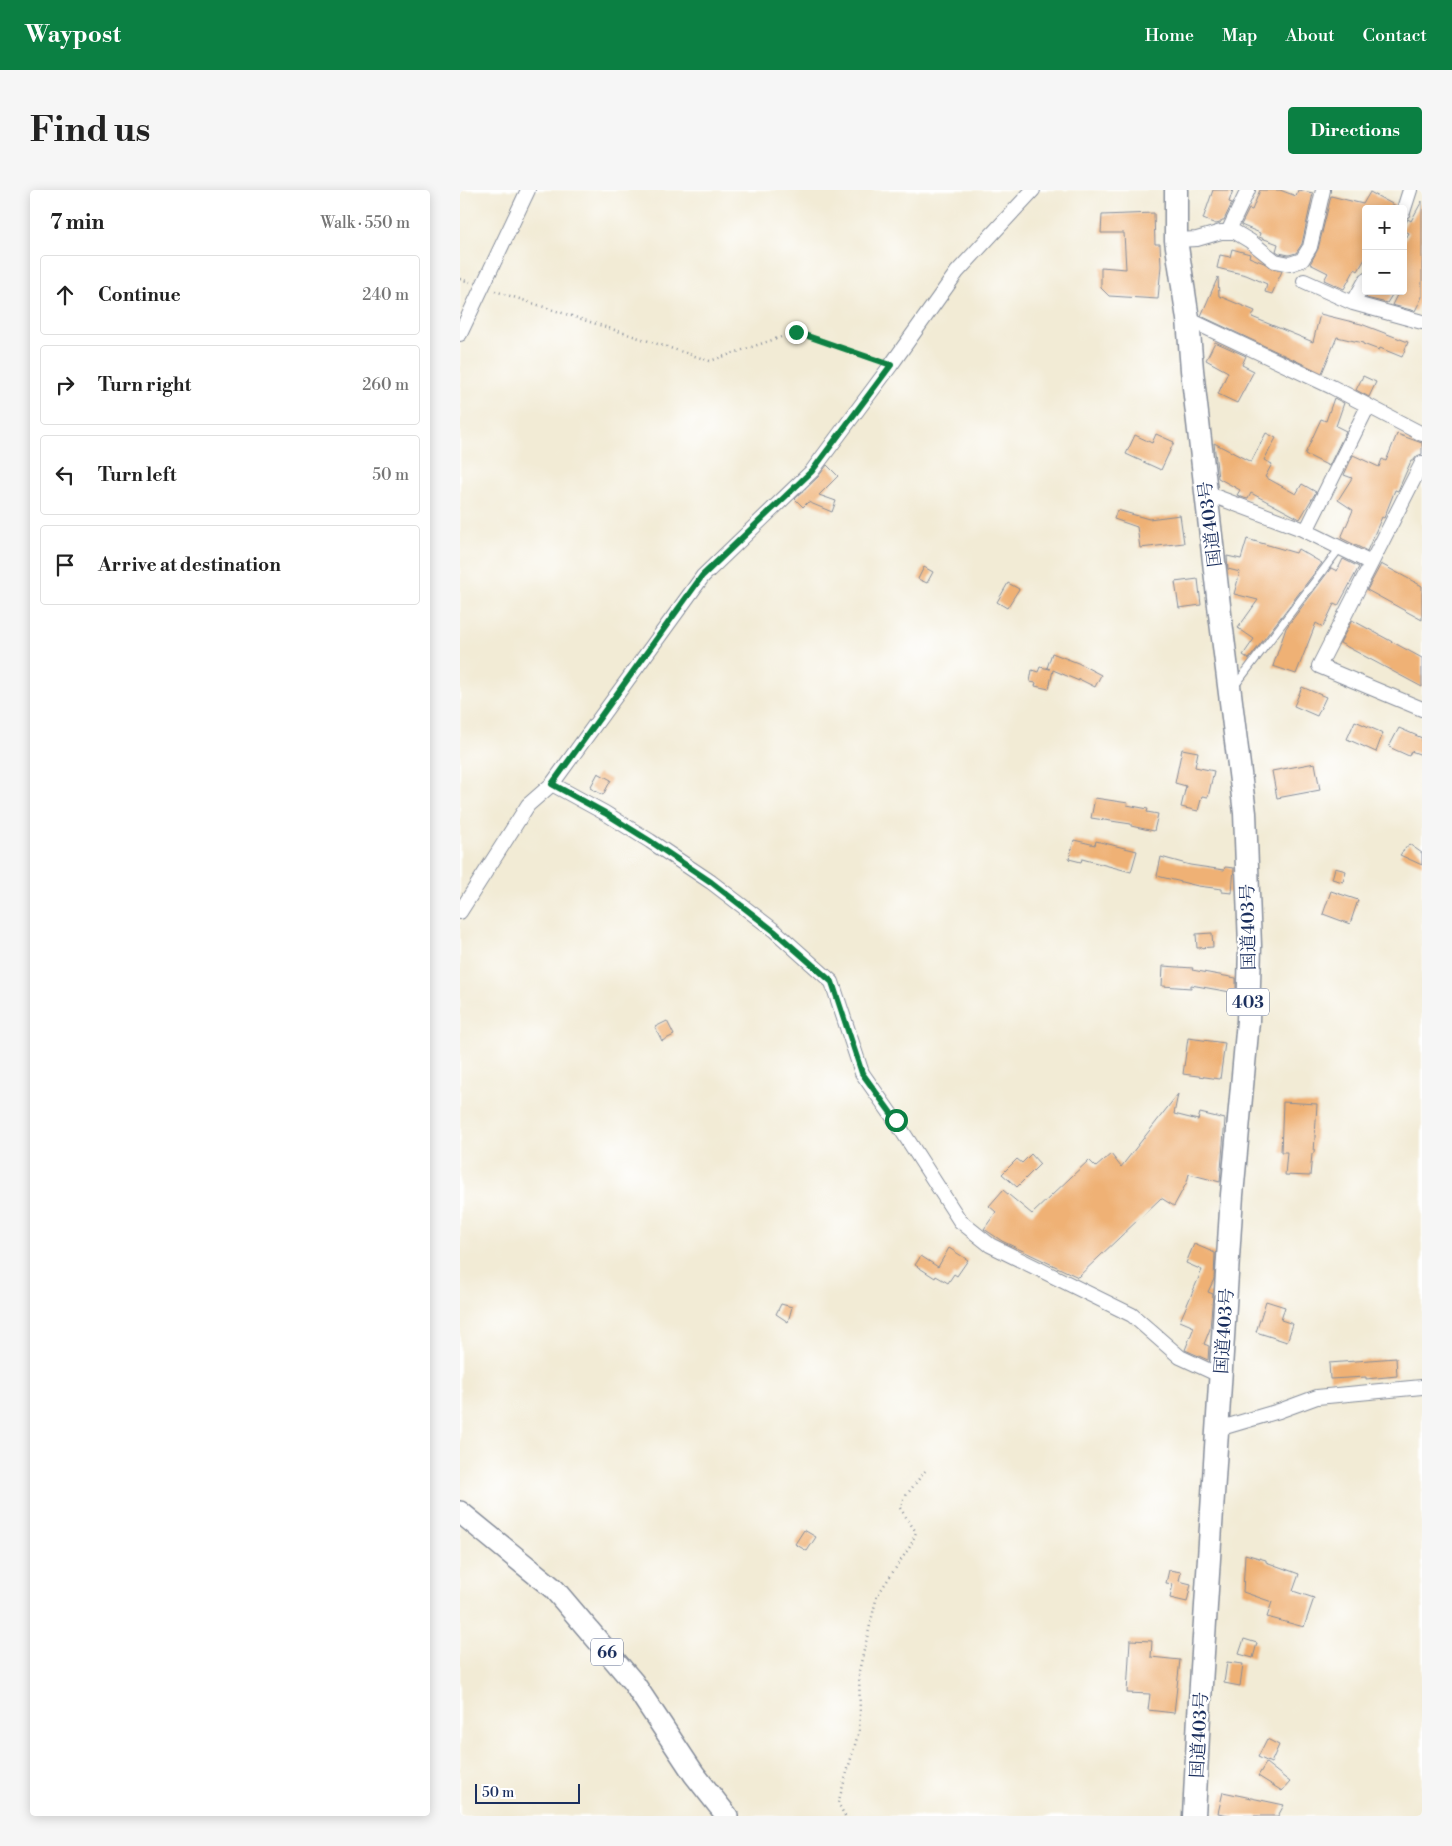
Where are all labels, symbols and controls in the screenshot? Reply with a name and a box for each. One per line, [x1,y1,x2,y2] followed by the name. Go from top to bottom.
[25,20,121,50] text: Waypost
[1145,24,1194,47] text: Home
[1222,24,1258,47] text: Map
[1286,24,1335,47] text: About
[1363,24,1427,47] text: Contact
[1288,107,1422,154] button: Directions
[30,109,150,152] text: Find us
[1362,205,1407,295] map controls
[1362,205,1407,250] button: +
[50,210,104,236] text: 7 min
[321,213,410,233] text: Walk · 550 m
[1362,250,1407,295] button: −
[51,281,79,309] icon: ahead
[98,283,181,307] text: Continue
[362,285,409,305] text: 240 m
[785,321,808,344] route end
[51,371,79,399] icon: right
[98,373,191,397] text: Turn right
[362,375,409,395] text: 260 m
[51,461,79,489] icon: left
[98,463,177,487] text: Turn left
[372,465,409,485] text: 50 m
[1194,480,1227,568] street label: 国道403号
[51,551,79,579] icon: arrive
[98,553,281,577] text: Arrive at destination
[1236,884,1261,970] street label: 国道403号
[1227,989,1269,1016] road number: 403
[885,1109,908,1132] route start
[1210,1287,1239,1375] street label: 国道403号
[591,1638,623,1665] road number: 66
[1186,1691,1213,1779] street label: 国道403号
[475,1781,580,1804] scale bar
[482,1784,514,1802] text: 50 m

